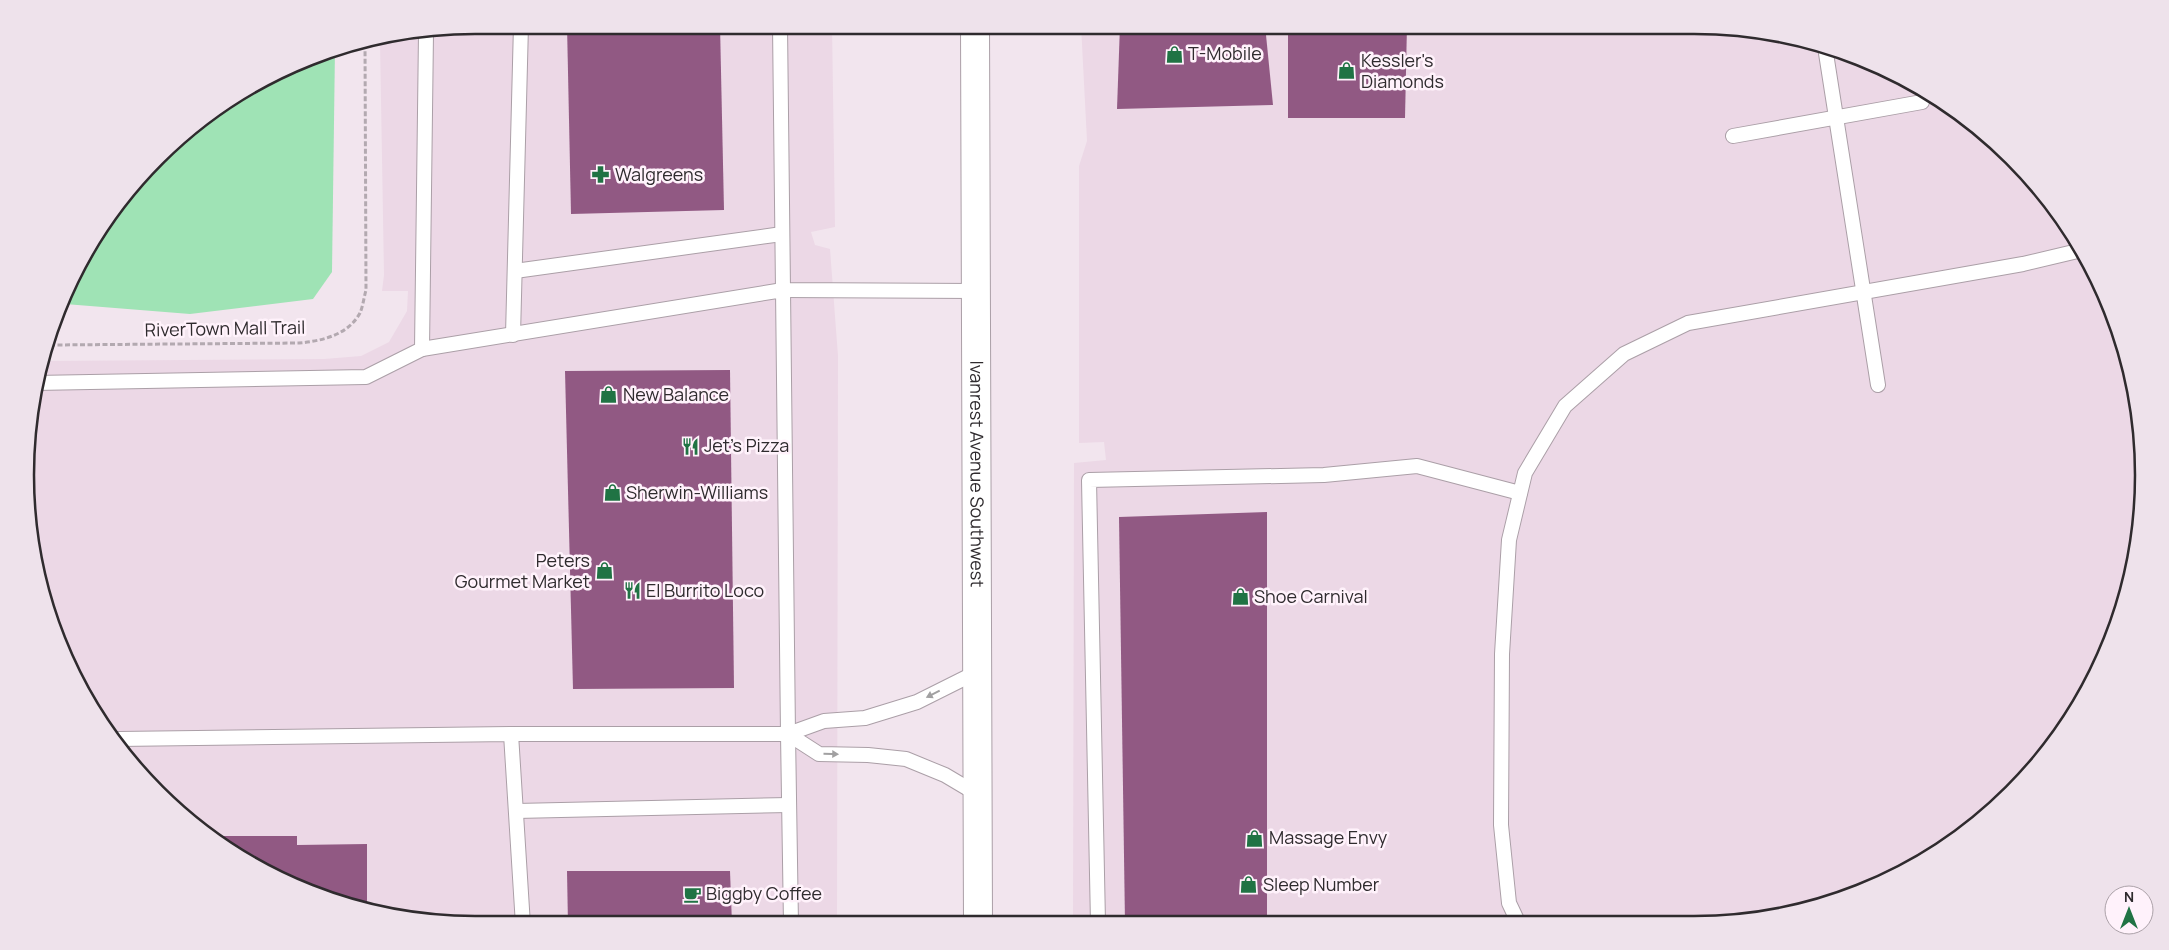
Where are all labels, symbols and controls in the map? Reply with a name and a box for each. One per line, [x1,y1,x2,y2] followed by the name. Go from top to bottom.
[1188,41,1262,65] place label: T-Mobile
[1164,44,1184,64] shop icon: T-Mobile
[1361,48,1444,93] place label: Kessler's Diamonds
[1337,61,1357,81] shop icon: Kessler's Diamonds
[615,162,703,186] place label: Walgreens
[591,165,611,185] pharmacy icon: Walgreens
[145,315,305,341] street label: RiverTown Mall Trail
[965,360,990,588] street label: Ivanrest Avenue Southwest
[623,382,729,406] place label: New Balance
[599,385,619,405] shop icon: New Balance
[704,433,789,457] place label: Jet's Pizza
[680,436,700,456] restaurant icon: Jet's Pizza
[626,480,768,504] place label: Sherwin-Williams
[602,483,622,503] shop icon: Sherwin-Williams
[455,548,590,593] place label: Peters Gourmet Market
[594,561,614,581] shop icon: Peters Gourmet Market
[646,578,764,602] place label: El Burrito Loco
[622,581,642,601] restaurant icon: El Burrito Loco
[1254,584,1368,608] place label: Shoe Carnival
[1230,587,1250,607] shop icon: Shoe Carnival
[926,690,941,698] one-way arrow
[823,750,839,758] one-way arrow
[1269,825,1388,849] place label: Massage Envy
[1245,828,1265,848] shop icon: Massage Envy
[1263,872,1380,896] place label: Sleep Number
[1239,875,1259,895] shop icon: Sleep Number
[706,881,822,905] place label: Biggby Coffee
[682,884,702,904] cafe icon: Biggby Coffee
[2104,885,2154,935] north arrow
[2124,887,2134,906] text: N

